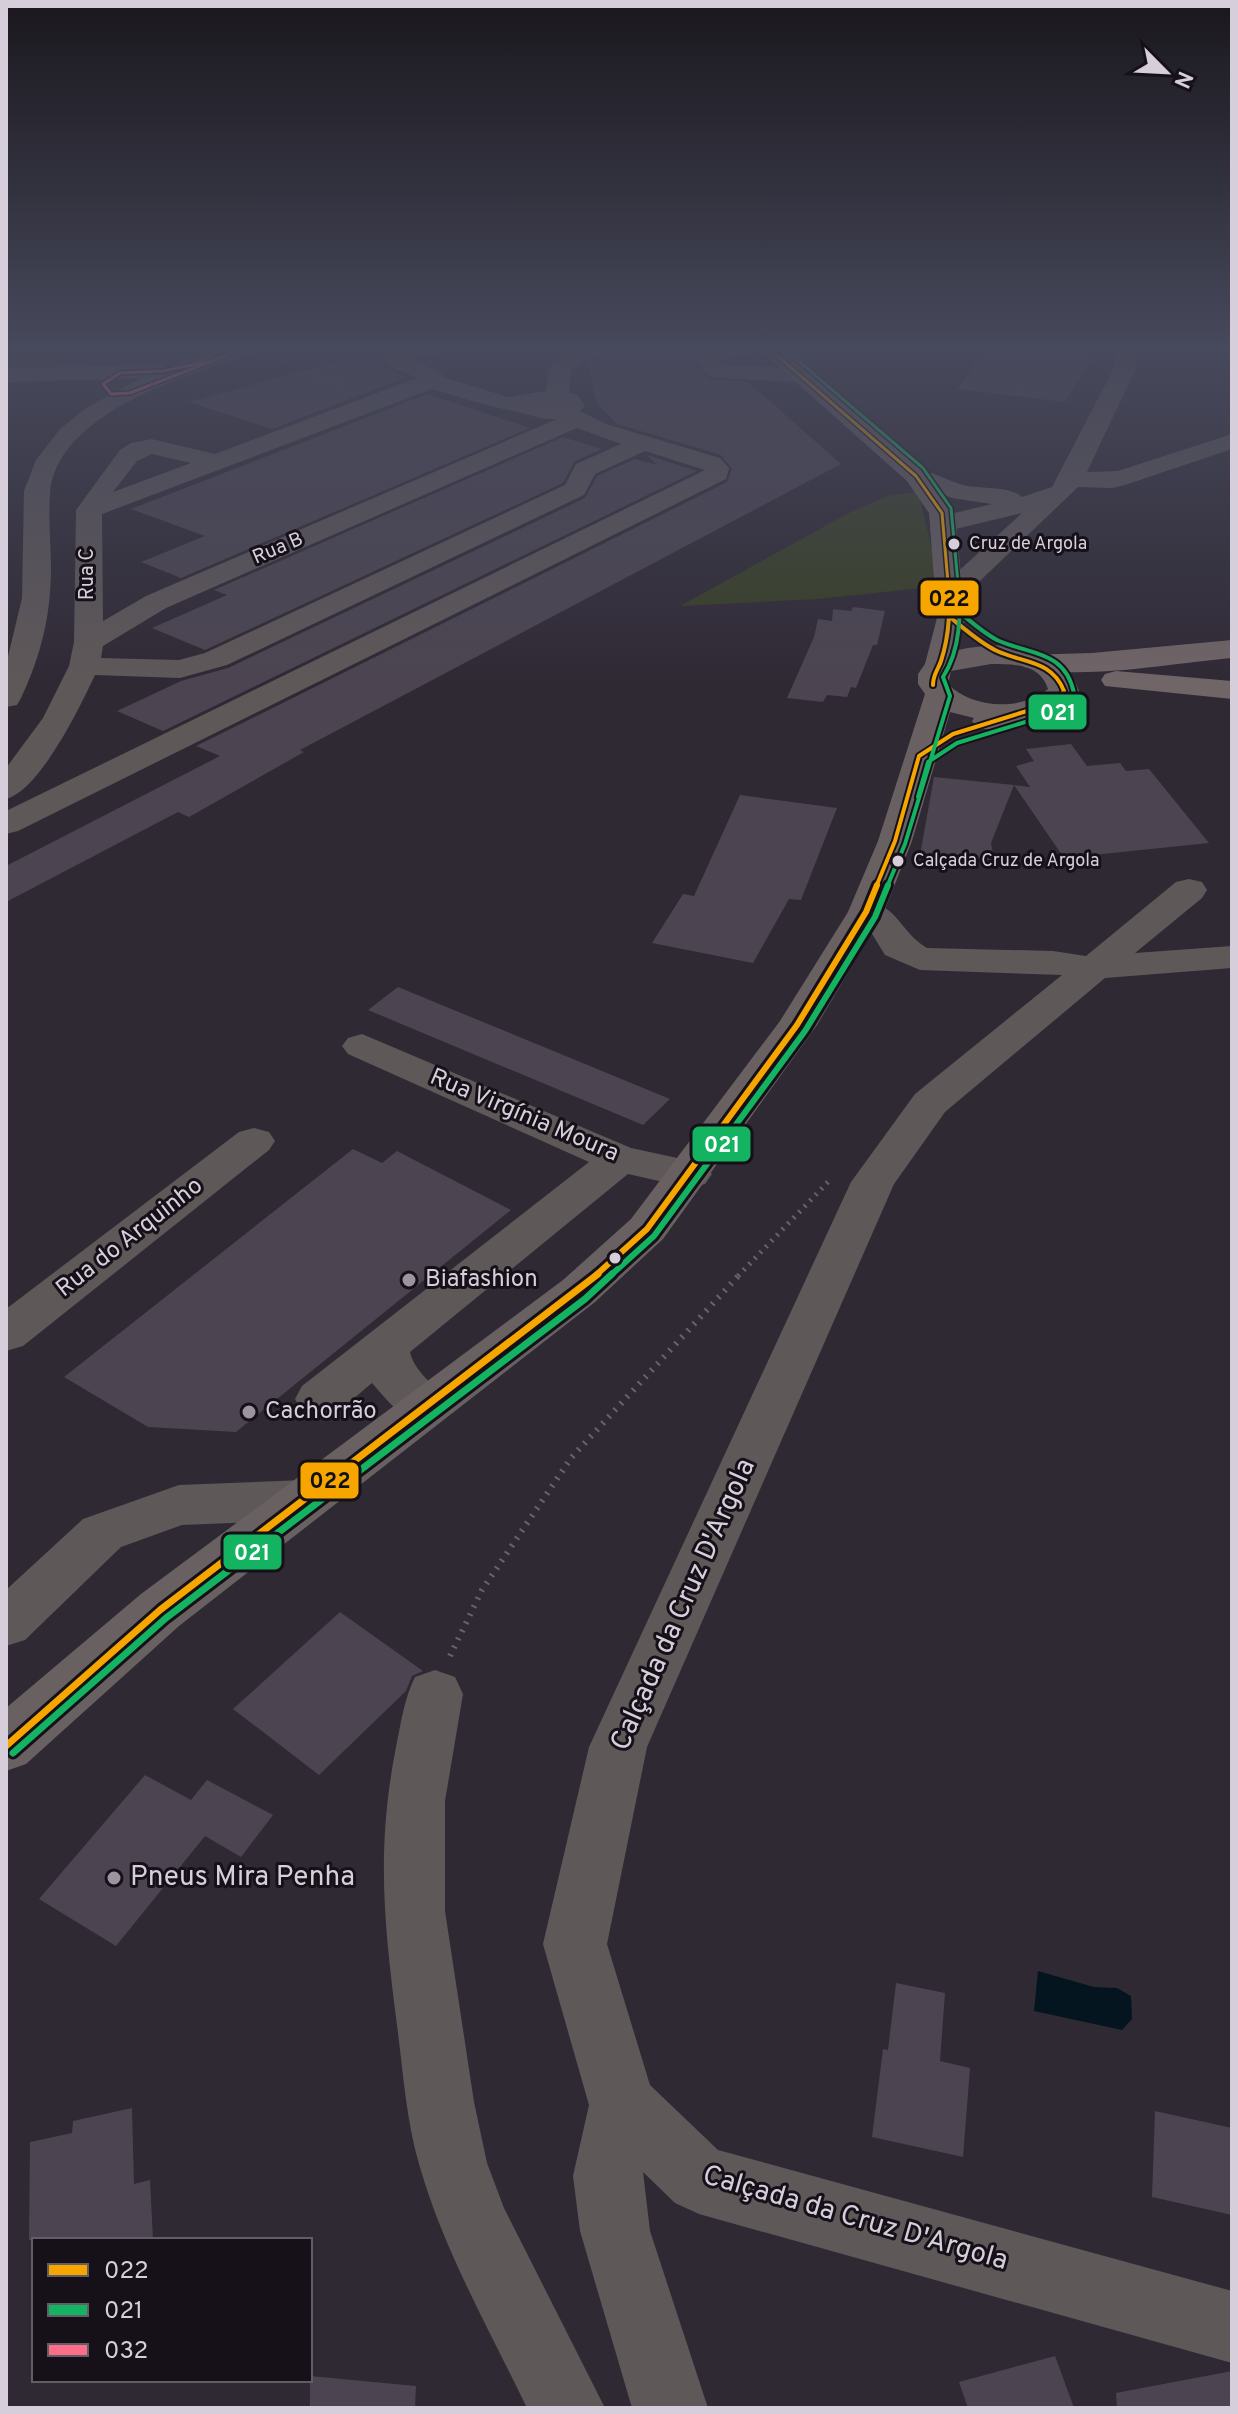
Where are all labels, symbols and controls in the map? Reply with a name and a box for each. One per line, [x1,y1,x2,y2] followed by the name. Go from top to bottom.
[1126,32,1206,112] north arrow
[1166,66,1198,92] text: N
[249,527,307,571] street label: Rua B
[969,533,1087,556] place label: Cruz de Argola
[946,536,962,552] marker: Cruz de Argola
[75,548,101,600] street label: Rua C
[919,579,980,617] line badge: 022
[928,587,970,614] text: 022
[1027,693,1088,731] line badge: 021
[1040,701,1076,728] text: 021
[913,850,1099,873] place label: Calçada Cruz de Argola
[890,853,906,869] marker: Calçada Cruz de Argola
[425,1063,623,1169] street label: Rua Virgínia Moura
[691,1125,752,1163] line badge: 021
[704,1133,740,1160] text: 021
[51,1171,209,1305] street label: Rua do Arquinho
[607,1250,623,1266] unlabelled marker
[425,1265,538,1295] place label: Biafashion
[400,1271,418,1289] marker: Biafashion
[265,1397,377,1427] place label: Cachorrão
[240,1403,258,1421] marker: Cachorrão
[603,1453,765,1757] street label: Calçada da Cruz D'Argola
[299,1461,360,1500] line badge: 022
[309,1469,351,1496] text: 022
[222,1533,283,1571] line badge: 021
[234,1541,270,1568] text: 021
[130,1860,355,1896] place label: Pneus Mira Penha
[105,1869,123,1887] marker: Pneus Mira Penha
[698,2158,1012,2280] street label: Calçada da Cruz D'Argola
[32,2238,312,2382] legend
[104,2257,149,2287] text: 022
[104,2297,143,2327] text: 021
[104,2337,148,2367] text: 032

